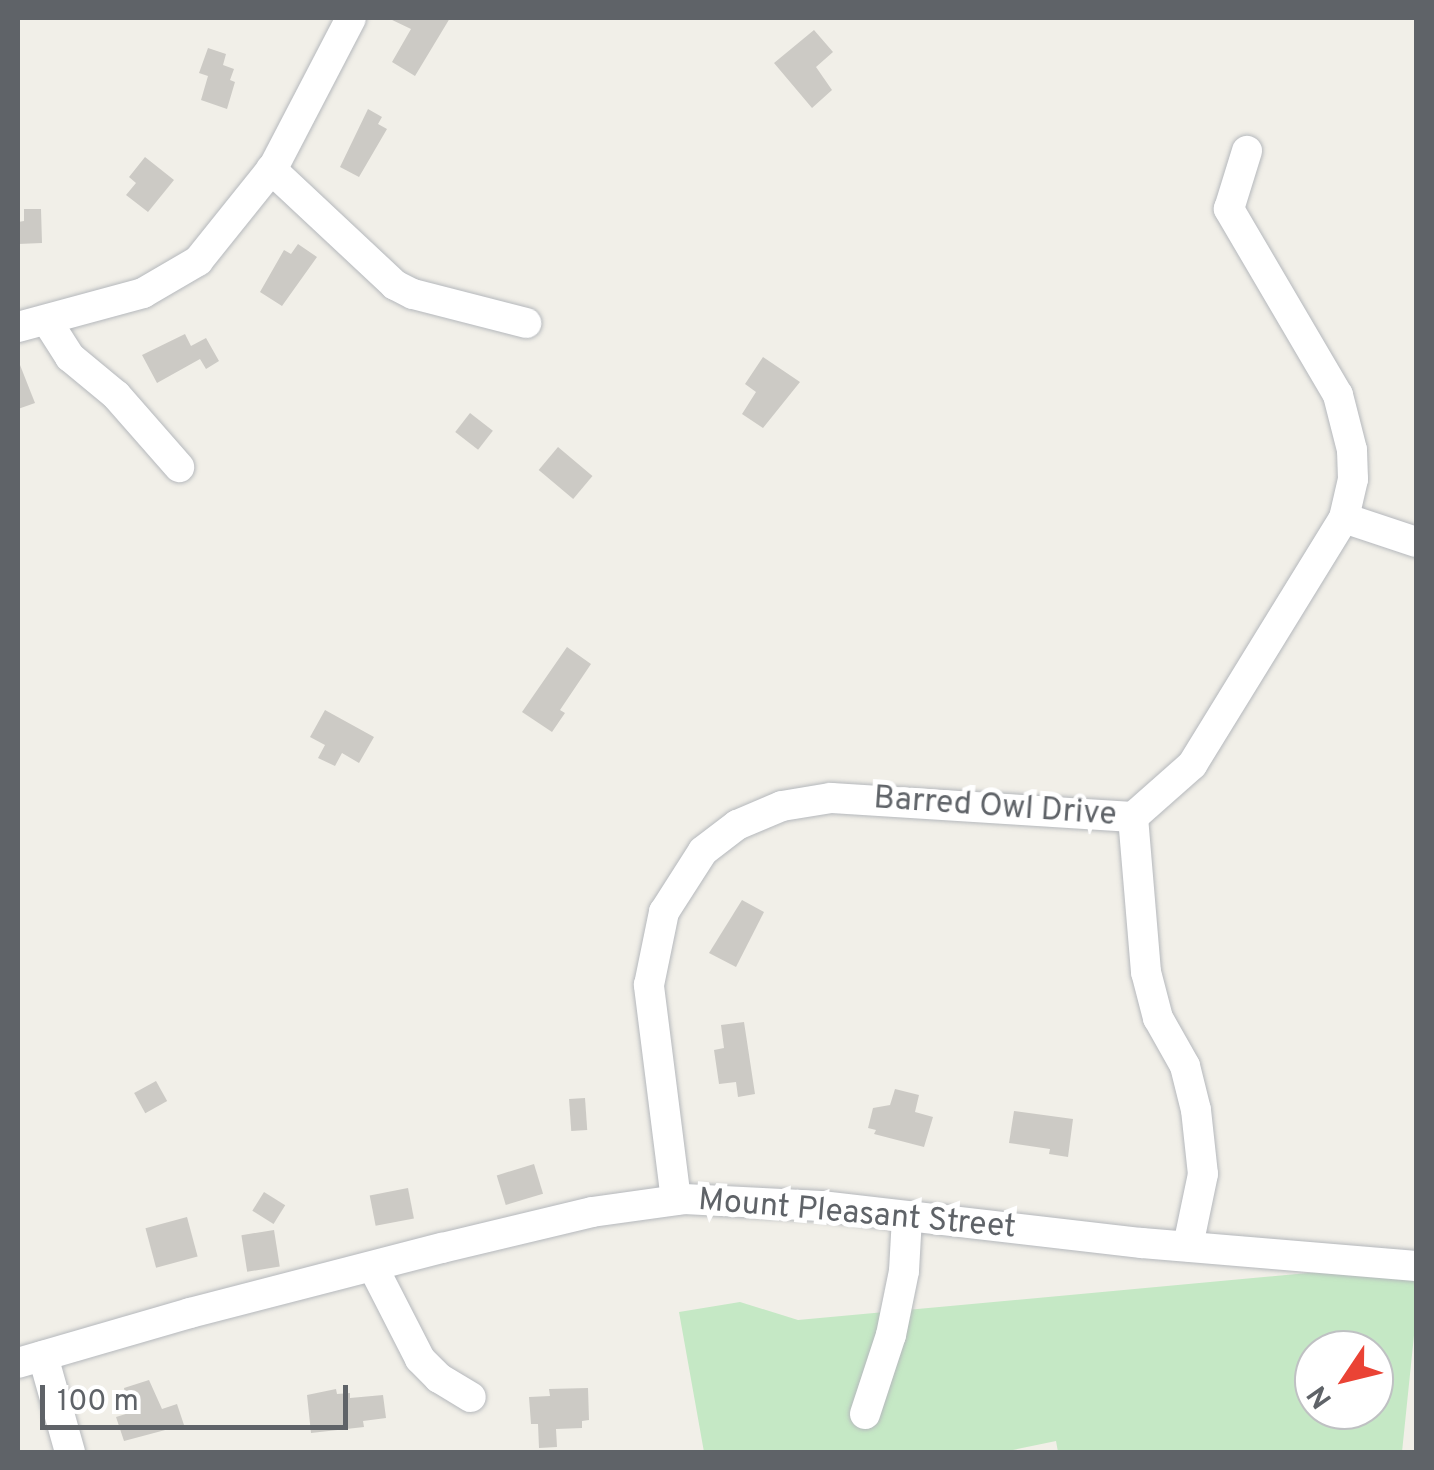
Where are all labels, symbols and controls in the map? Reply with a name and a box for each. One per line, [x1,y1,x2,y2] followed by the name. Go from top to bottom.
[872,780,1118,836] street label: Barred Owl Drive
[697,1182,1017,1248] street label: Mount Pleasant Street
[1294,1330,1394,1430] north arrow
[45,1365,352,1427] scale bar
[1301,1378,1342,1415] text: N
[57,1384,139,1421] text: 100 m

